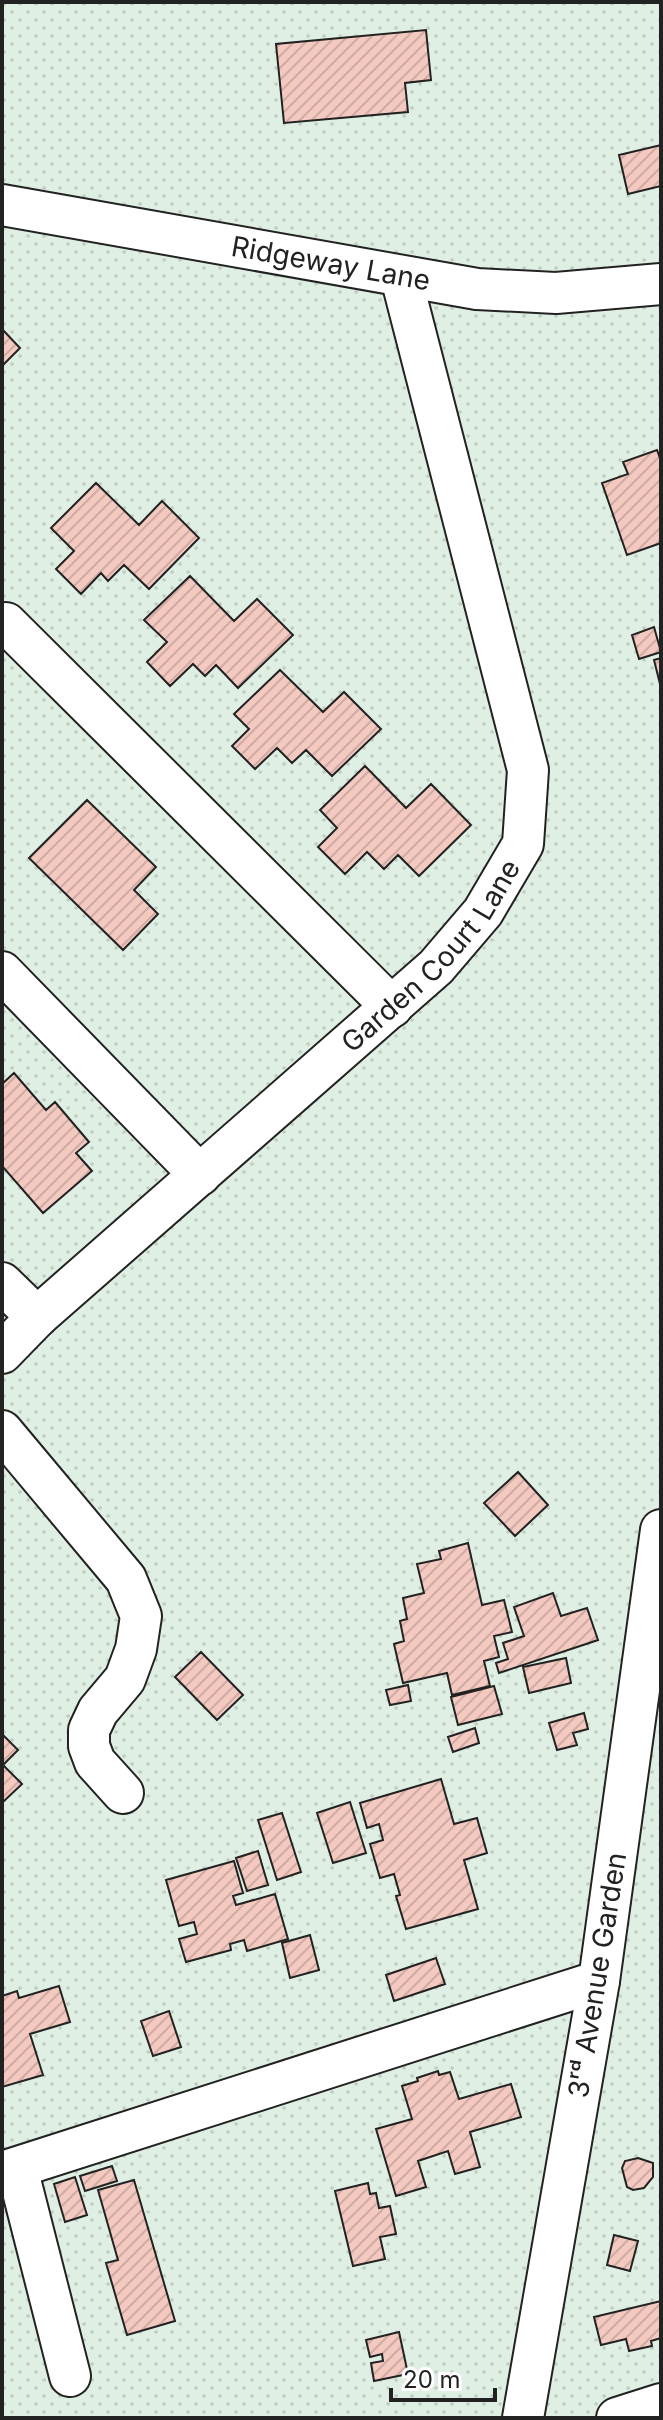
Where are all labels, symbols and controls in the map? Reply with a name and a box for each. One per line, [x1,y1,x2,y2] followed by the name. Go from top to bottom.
[229,229,433,297] street label: Ridgeway Lane
[334,853,527,1059] street label: Garden Court Lane
[561,1850,633,2100] street label: 3ʳᵈ Avenue Garden
[391,2352,495,2402] scale bar
[403,2365,461,2394] text: 20 m

